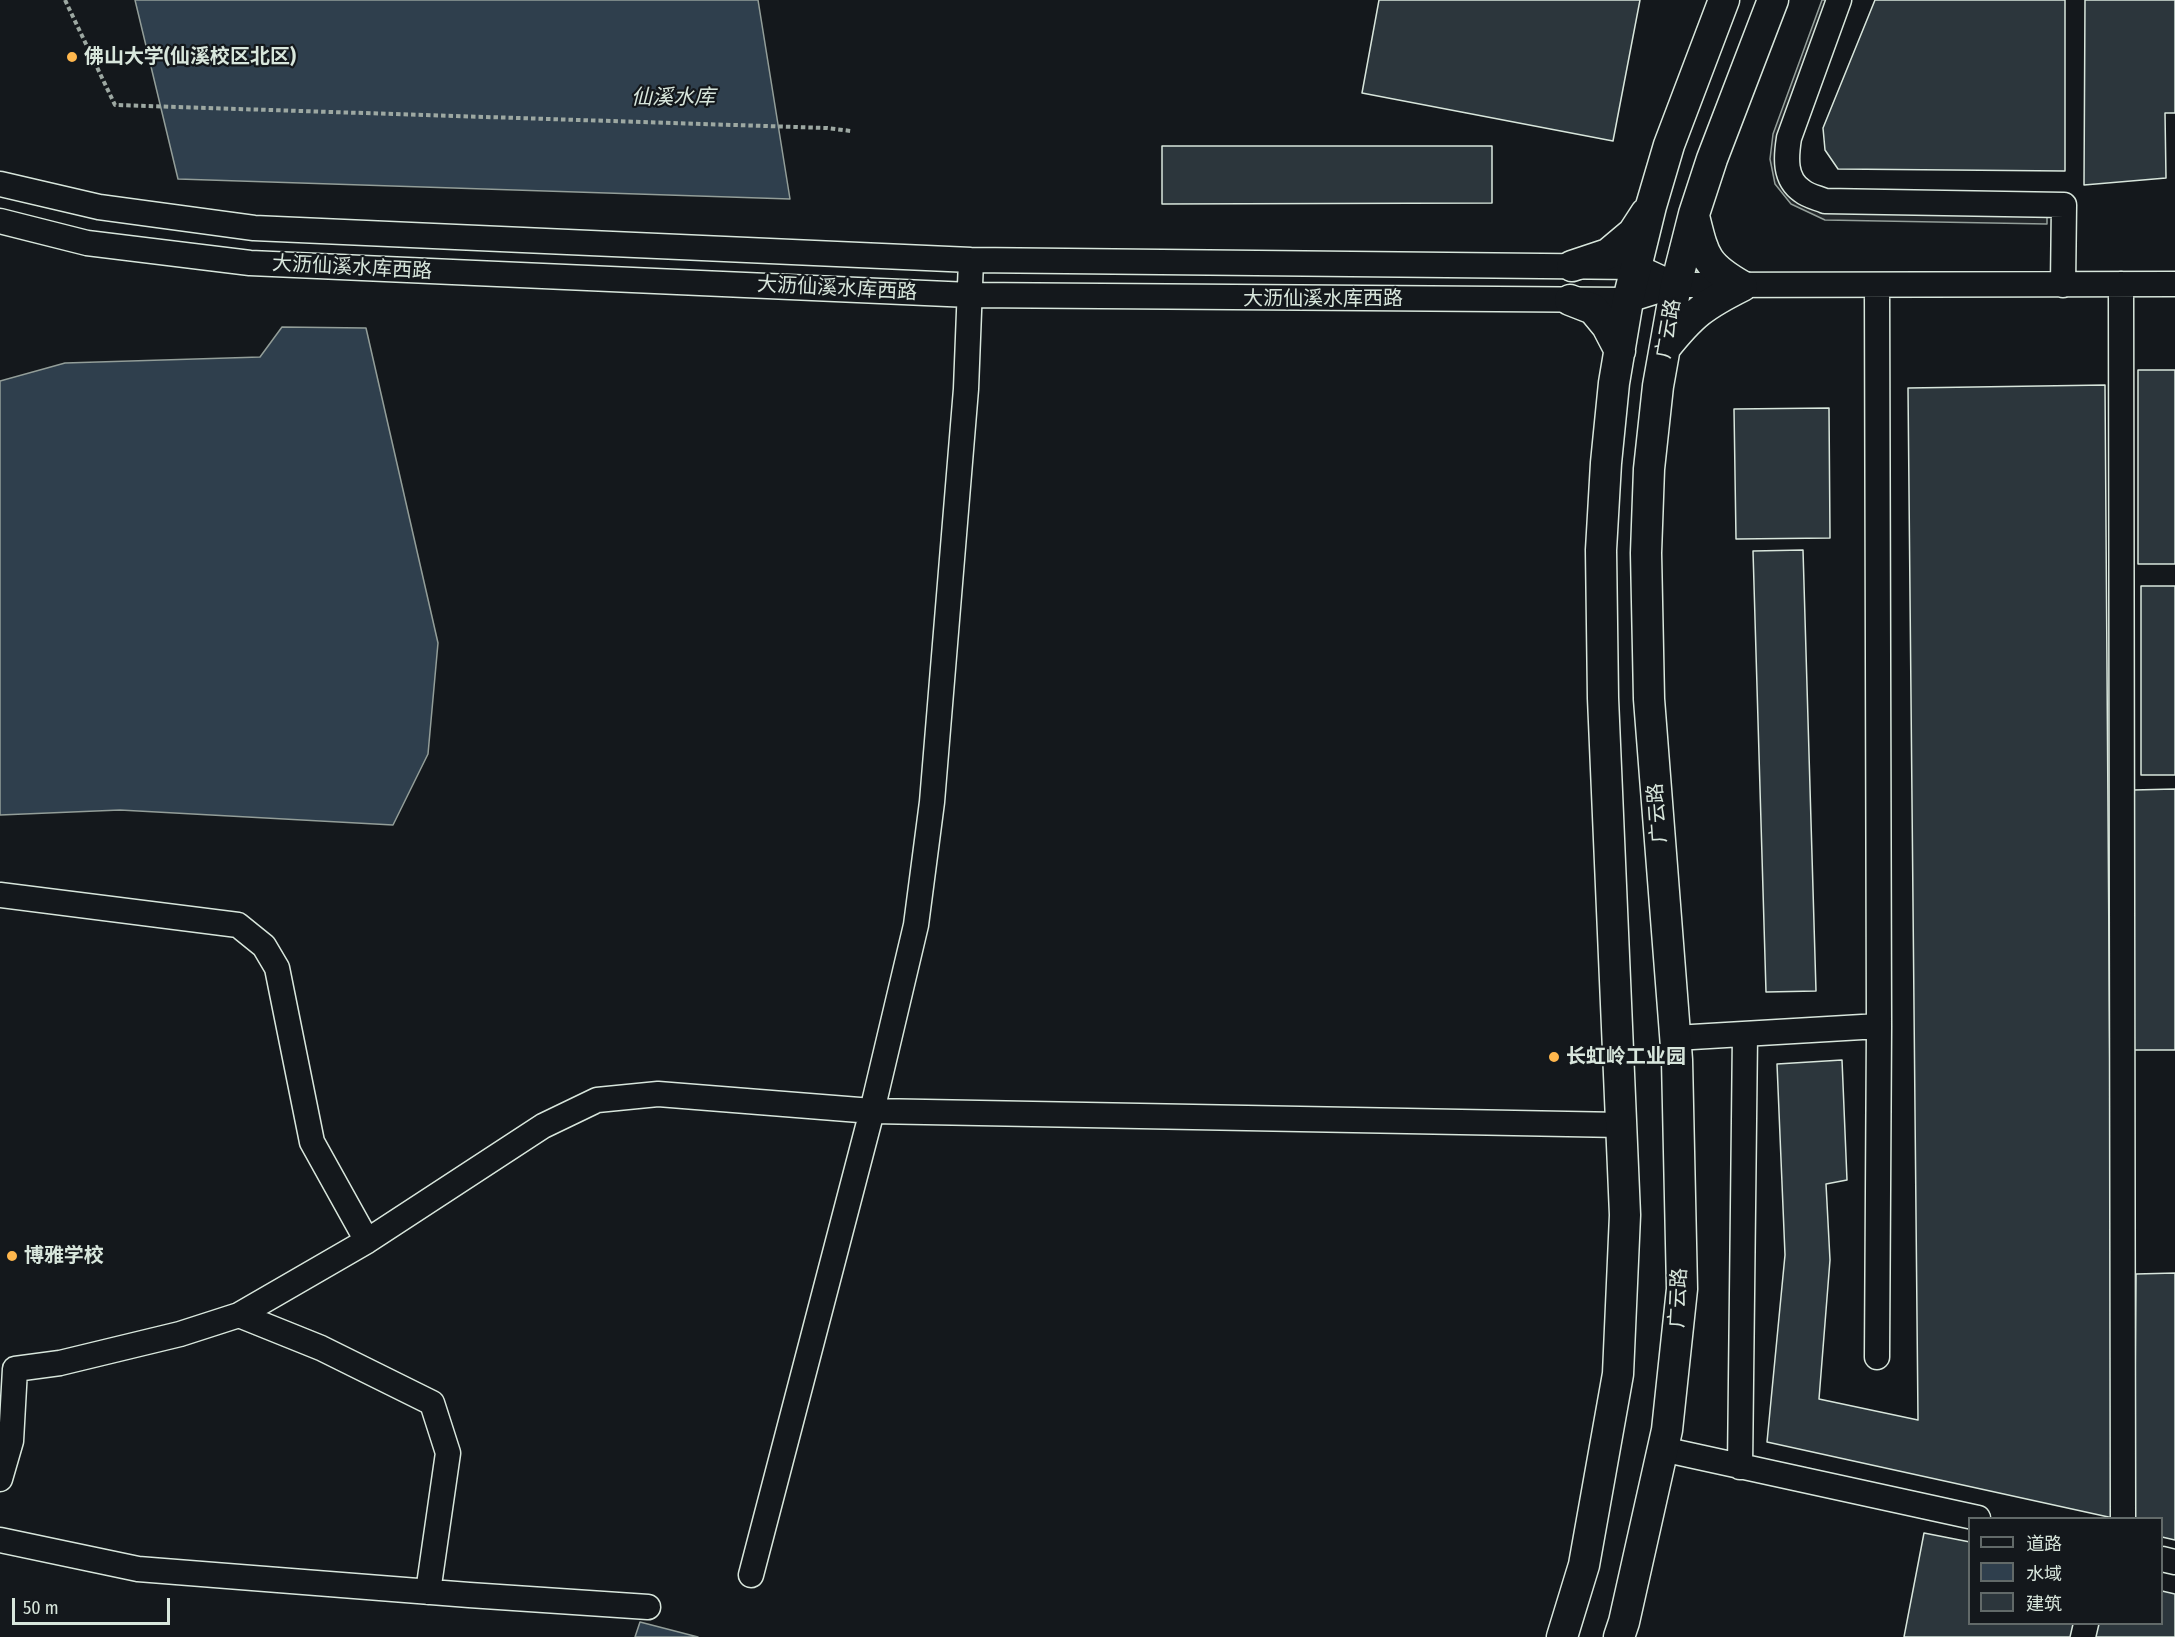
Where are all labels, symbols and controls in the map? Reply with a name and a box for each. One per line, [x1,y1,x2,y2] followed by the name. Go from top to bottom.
[84,45,296,69] place label: 佛山大学(仙溪校区北区)
[65,50,79,64] marker: 佛山大学(仙溪校区北区)
[631,85,715,111] water label: 仙溪水库
[271,252,433,284] street label: 大沥仙溪水库西路
[756,273,918,305] street label: 大沥仙溪水库西路
[1243,287,1403,311] street label: 大沥仙溪水库西路
[1652,297,1686,361] street label: 广云路
[1644,782,1672,844] street label: 广云路
[1566,1045,1686,1069] place label: 长虹岭工业园
[1547,1050,1561,1064] marker: 长虹岭工业园
[24,1244,104,1268] place label: 博雅学校
[5,1249,19,1263] marker: 博雅学校
[1665,1267,1693,1329] street label: 广云路
[1968,1517,2163,1625] legend
[2026,1533,2062,1555] text: 道路
[2026,1563,2062,1585] text: 水域
[15,1586,172,1624] scale bar
[2026,1593,2062,1615] text: 建筑
[23,1597,59,1619] text: 50 m

